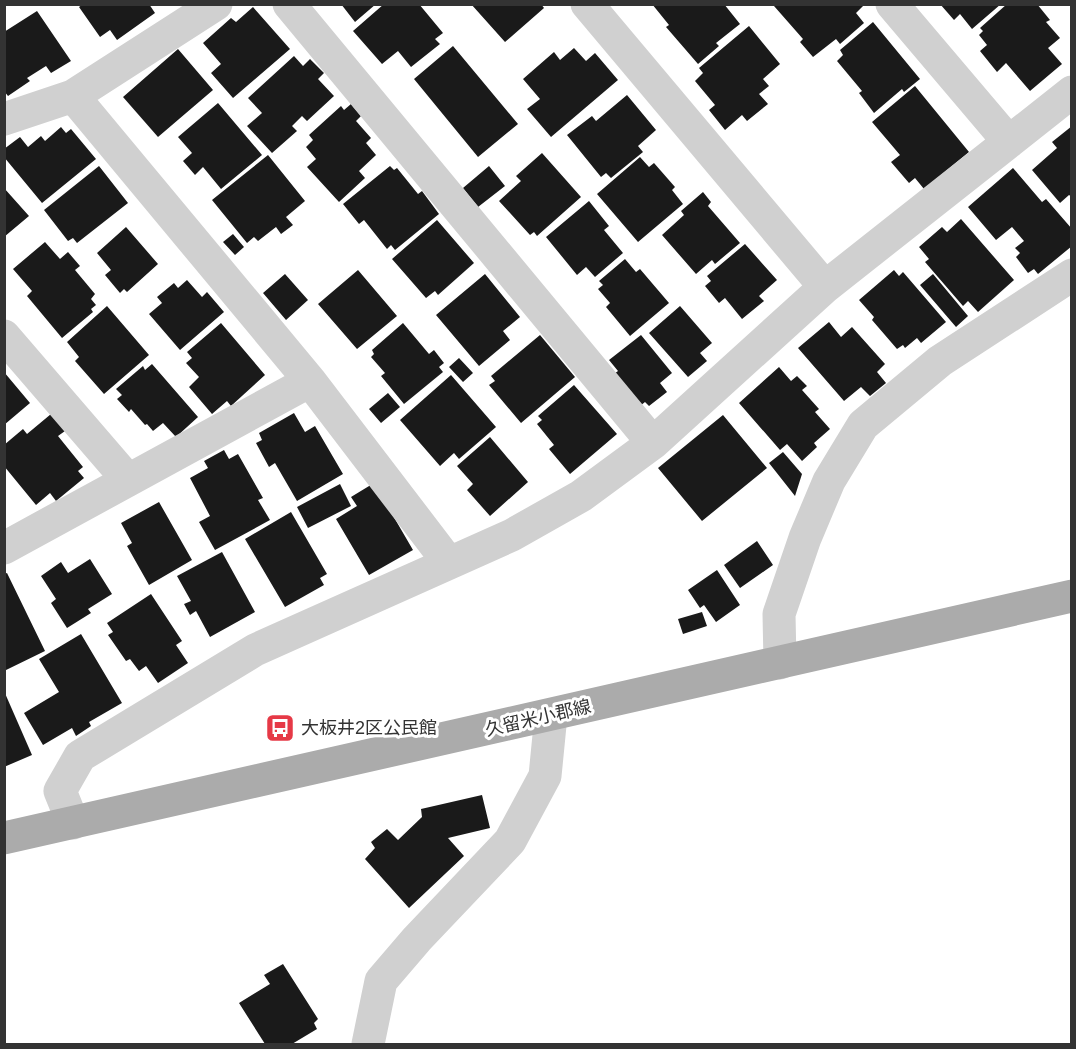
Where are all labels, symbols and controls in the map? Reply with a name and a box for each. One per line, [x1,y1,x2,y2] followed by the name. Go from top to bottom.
[483,696,593,740] street label: 久留米小郡線
[264,712,296,744] bus stop icon: 大板井2区公民館
[301,718,437,738] place label: 大板井2区公民館

